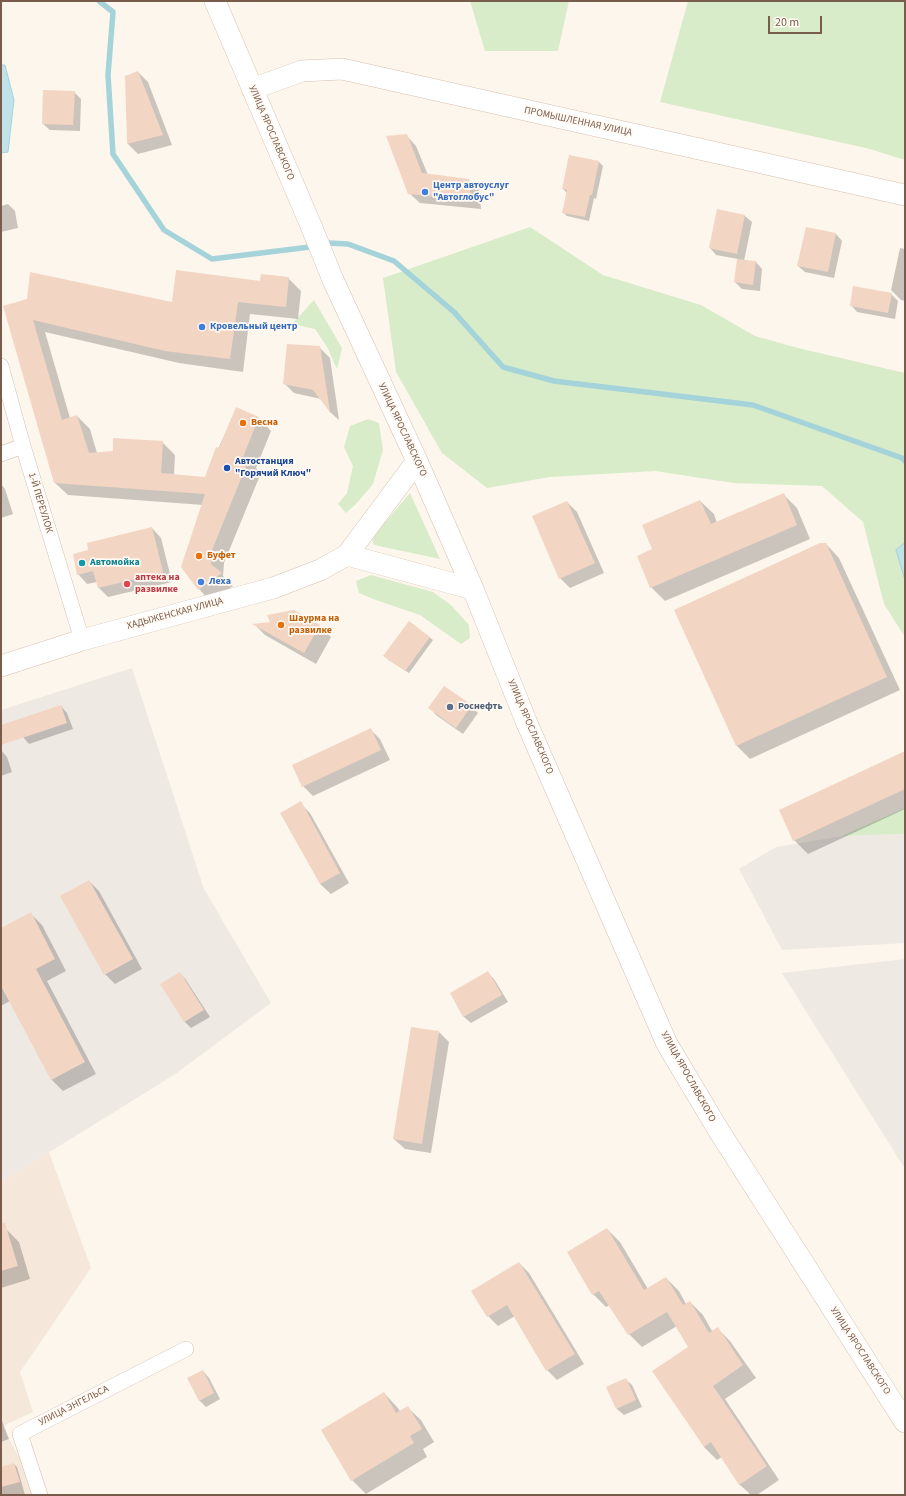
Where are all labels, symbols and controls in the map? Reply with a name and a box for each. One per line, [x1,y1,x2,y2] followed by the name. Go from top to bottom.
[770,8,824,34] scale bar
[775,14,799,31] text: 20 m
[246,84,296,182] street label: УЛИЦА ЯРОСЛАВСКОГО
[523,105,633,139] street label: ПРОМЫШЛЕННАЯ УЛИЦА
[433,180,509,204] place label: Центр автоуслуг "Автоглобус"
[420,187,430,197] marker: Центр автоуслуг "Автоглобус"
[210,321,297,333] place label: Кровельный центр
[197,322,207,332] marker: Кровельный центр
[375,381,429,479] street label: УЛИЦА ЯРОСЛАВСКОГО
[251,417,278,429] place label: Весна
[238,418,248,428] marker: Весна
[235,456,311,480] place label: Автостанция "Горячий Ключ"
[222,463,232,473] marker: Автостанция "Горячий Ключ"
[25,471,55,535] street label: 1-Й ПЕРЕУЛОК
[207,550,236,562] place label: Буфет
[194,551,204,561] marker: Буфет
[90,557,140,569] place label: Автомойка
[77,558,87,568] marker: Автомойка
[135,572,180,596] place label: аптека на развилке
[209,576,231,588] place label: Леха
[196,577,206,587] marker: Леха
[122,579,132,589] marker: аптека на развилке
[126,595,224,633] street label: ХАДЫЖЕНСКАЯ УЛИЦА
[289,613,339,636] place label: Шаурма на развилке
[276,620,286,630] marker: Шаурма на развилке
[505,678,555,776] street label: УЛИЦА ЯРОСЛАВСКОГО
[458,701,503,713] place label: Роснефть
[445,702,455,712] marker: Роснефть
[658,1029,718,1125] street label: УЛИЦА ЯРОСЛАВСКОГО
[827,1305,893,1397] street label: УЛИЦА ЯРОСЛАВСКОГО
[37,1383,111,1429] street label: УЛИЦА ЭНГЕЛЬСА

